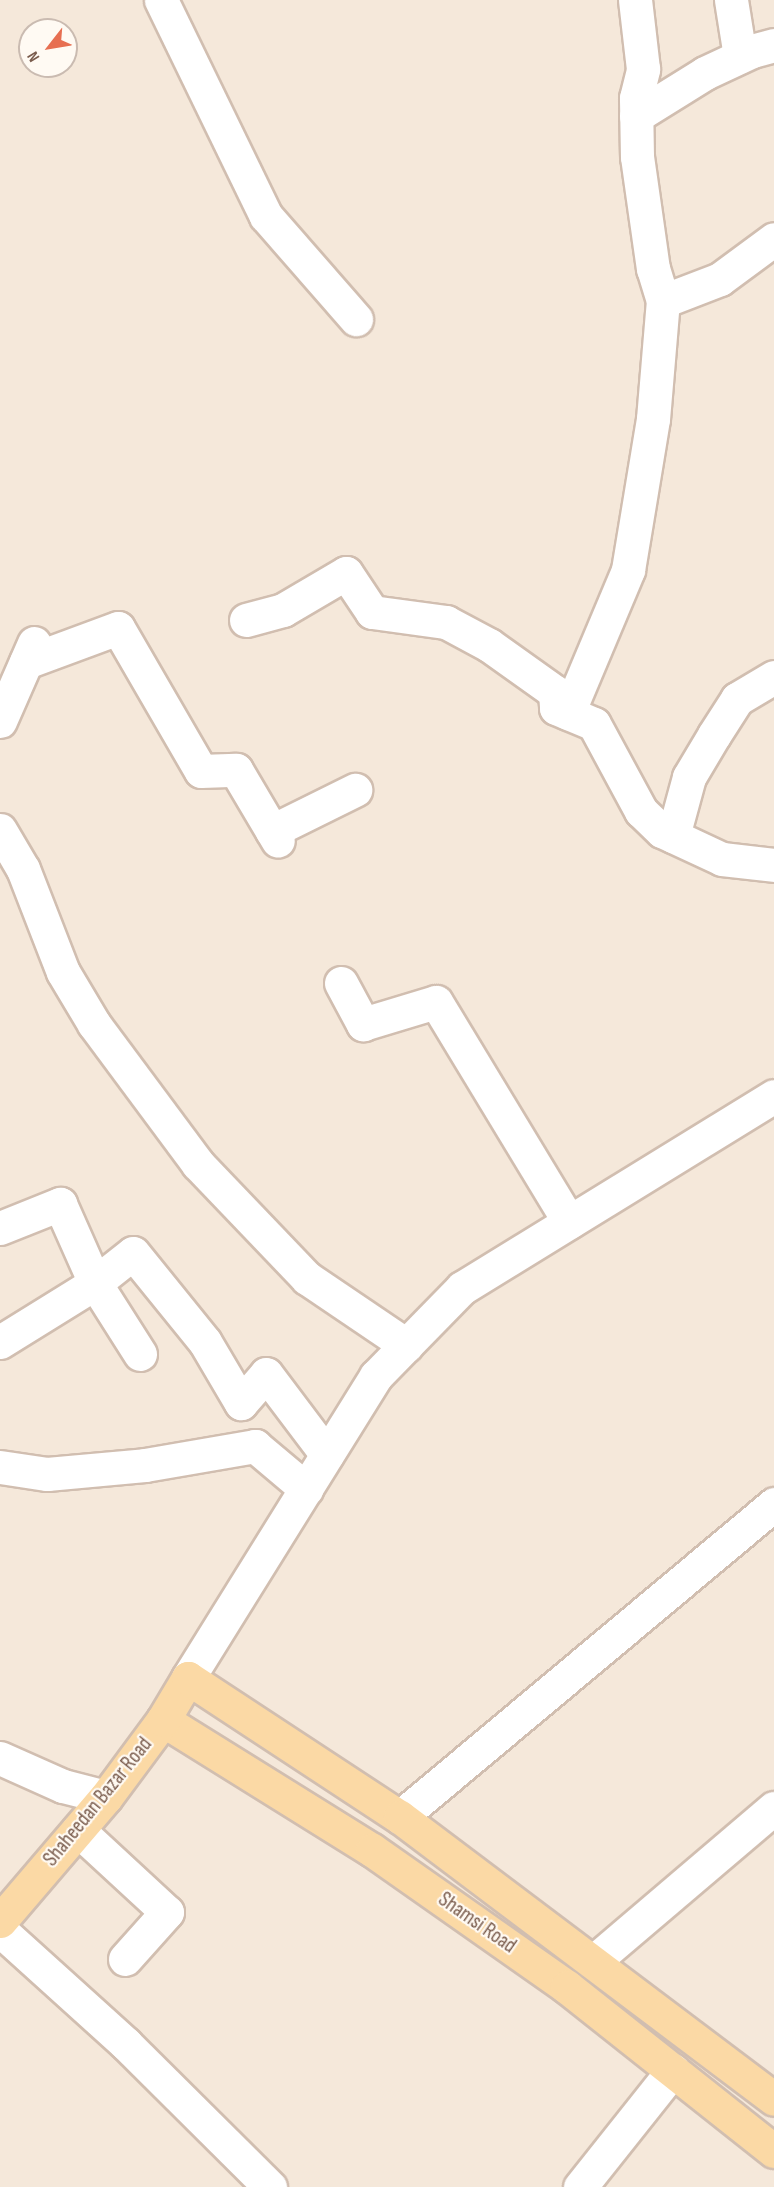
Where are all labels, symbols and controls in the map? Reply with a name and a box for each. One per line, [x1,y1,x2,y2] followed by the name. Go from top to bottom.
[18,18,78,78] north arrow
[24,48,44,65] text: N
[38,1732,158,1872] street label: Shaheedan Bazar Road
[433,1887,521,1959] street label: Shamsi Road

